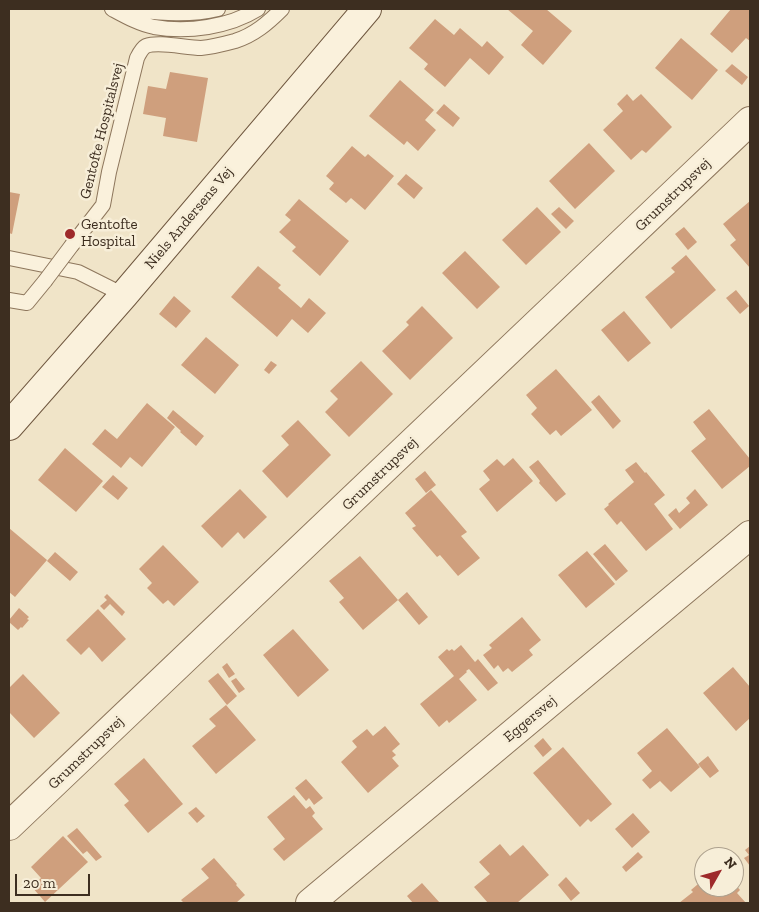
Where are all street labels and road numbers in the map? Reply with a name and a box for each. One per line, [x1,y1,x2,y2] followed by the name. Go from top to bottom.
[76,61,128,201] street label: Gentofte Hospitalsvej
[632,155,714,235] street label: Grumstrupsvej
[141,163,237,273] street label: Niels Andersens Vej
[339,434,421,514] street label: Grumstrupsvej
[500,692,560,746] street label: Eggersvej
[45,713,127,793] street label: Grumstrupsvej

